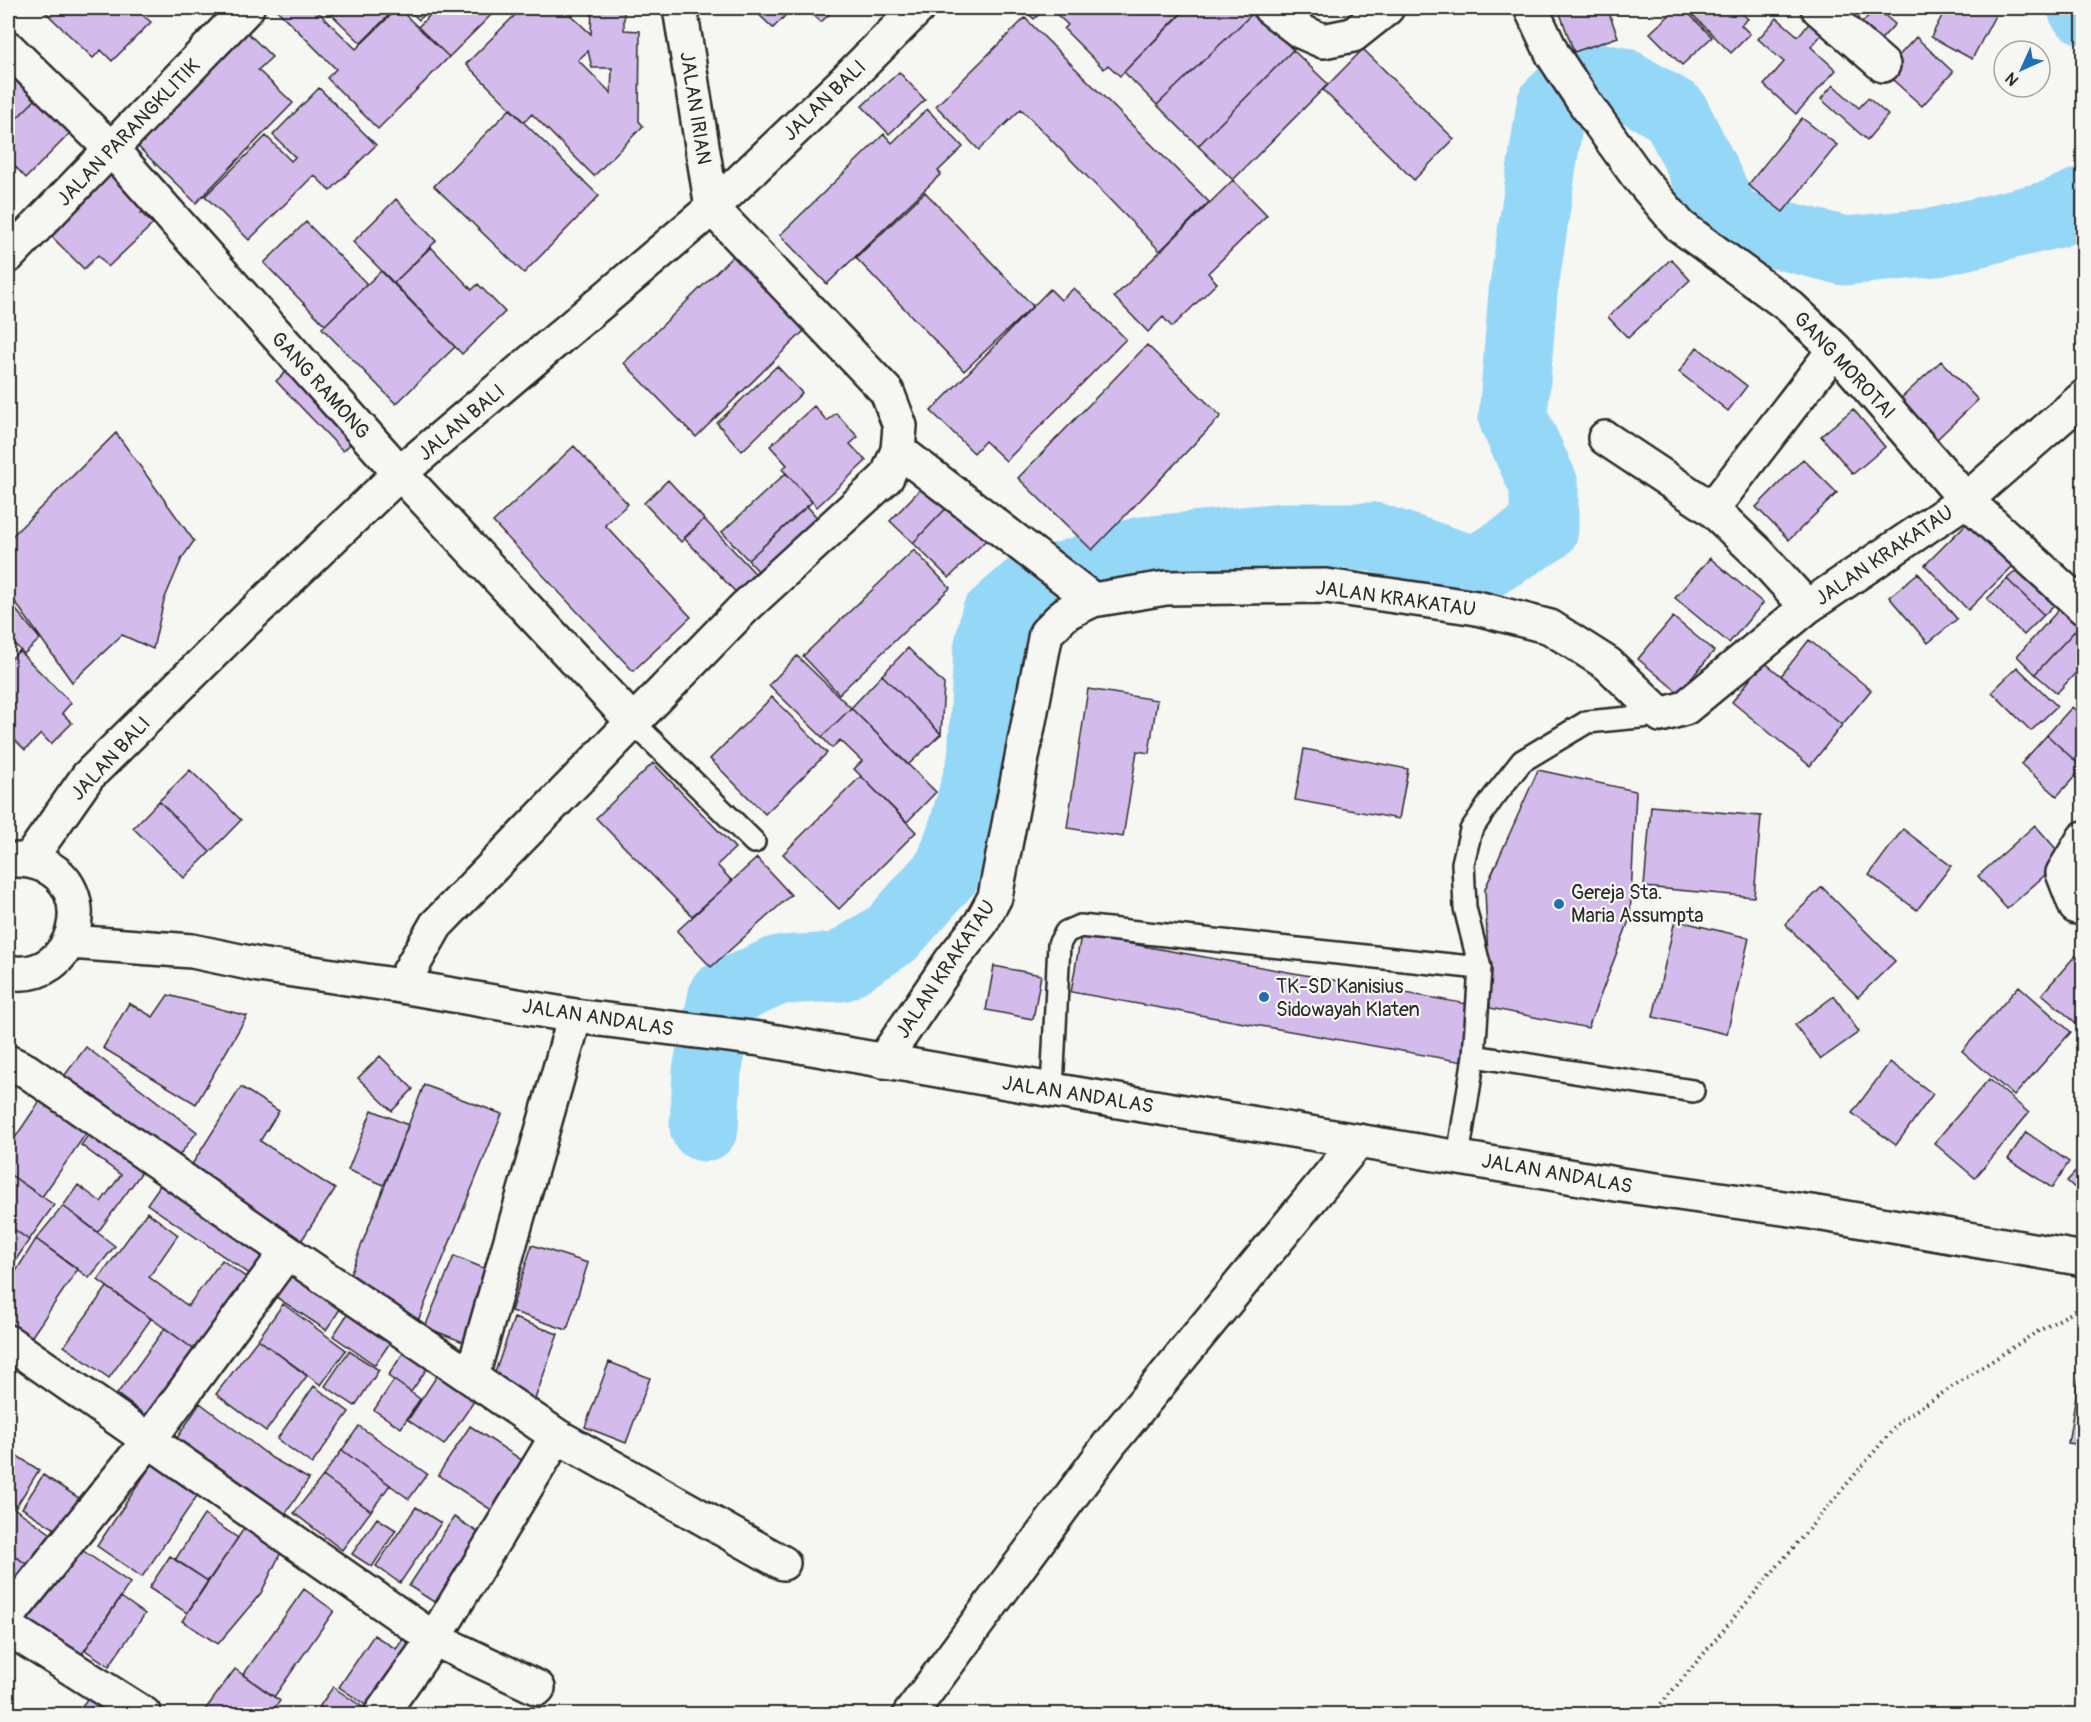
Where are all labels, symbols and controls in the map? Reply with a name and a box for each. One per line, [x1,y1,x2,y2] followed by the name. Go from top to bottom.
[1992,39,2052,99] north arrow
[674,50,717,166] street label: JALAN IRIAN
[51,53,205,211] street label: JALAN PARANGKLITIK
[778,55,871,146] street label: JALAN BALI
[2001,68,2023,90] text: N
[1788,306,1901,424] street label: GANG MOROTAI
[266,327,375,444] street label: GANG RAMONG
[413,379,510,466] street label: JALAN BALI
[1810,500,1958,611] street label: JALAN KRAKATAU
[1314,575,1478,622] street label: JALAN KRAKATAU
[65,711,156,806] street label: JALAN BALI
[1571,880,1704,928] place label: Gereja Sta. Maria Assumpta
[890,895,1001,1043] street label: JALAN KRAKATAU
[1552,897,1566,911] marker: Gereja Sta. Maria Assumpta
[1276,974,1420,1022] place label: TK-SD Kanisius Sidowayah Klaten
[1257,990,1271,1004] marker: TK-SD Kanisius Sidowayah Klaten
[521,993,675,1042] street label: JALAN ANDALAS
[1001,1070,1155,1119] street label: JALAN ANDALAS
[1480,1148,1634,1199] street label: JALAN ANDALAS

